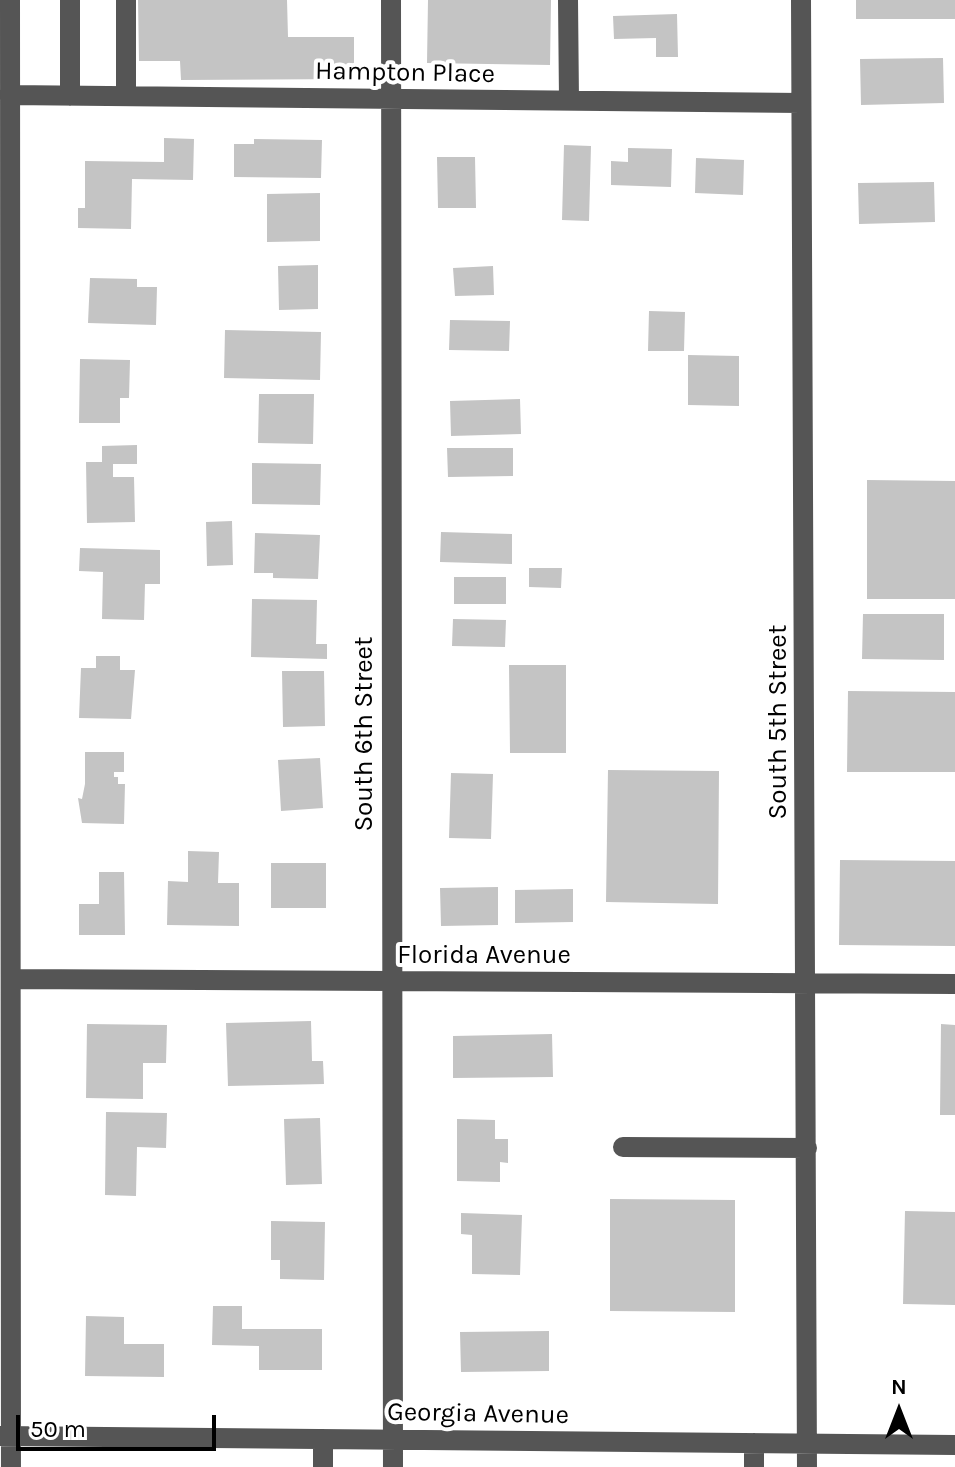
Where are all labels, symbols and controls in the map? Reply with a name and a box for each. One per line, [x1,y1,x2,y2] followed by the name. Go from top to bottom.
[315,56,495,90] street label: Hampton Place
[763,625,795,819] street label: South 5th Street
[349,636,381,832] street label: South 6th Street
[397,940,571,972] street label: Florida Avenue
[859,1371,939,1451] north arrow
[891,1374,907,1400] text: N
[387,1397,569,1431] street label: Georgia Avenue
[20,1399,220,1449] scale bar
[30,1415,86,1443] text: 50 m

